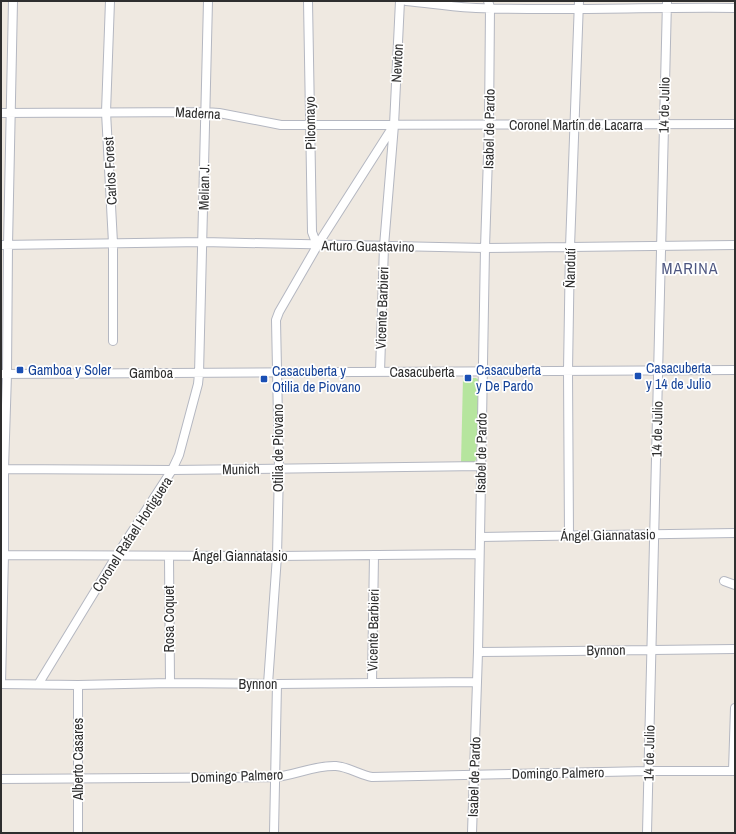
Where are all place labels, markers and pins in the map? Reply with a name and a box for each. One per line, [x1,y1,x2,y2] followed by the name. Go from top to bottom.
[646,359,712,393] place label: Casacuberta y 14 de Julio
[28,361,111,379] place label: Gamboa y Soler
[476,361,542,395] place label: Casacuberta y De Pardo
[272,362,361,396] place label: Casacuberta y Otilia de Piovano
[15,365,25,375] marker: Gamboa y Soler
[633,371,643,381] marker: Casacuberta y 14 de Julio
[463,373,473,383] marker: Casacuberta y De Pardo
[259,374,269,384] marker: Casacuberta y Otilia de Piovano

